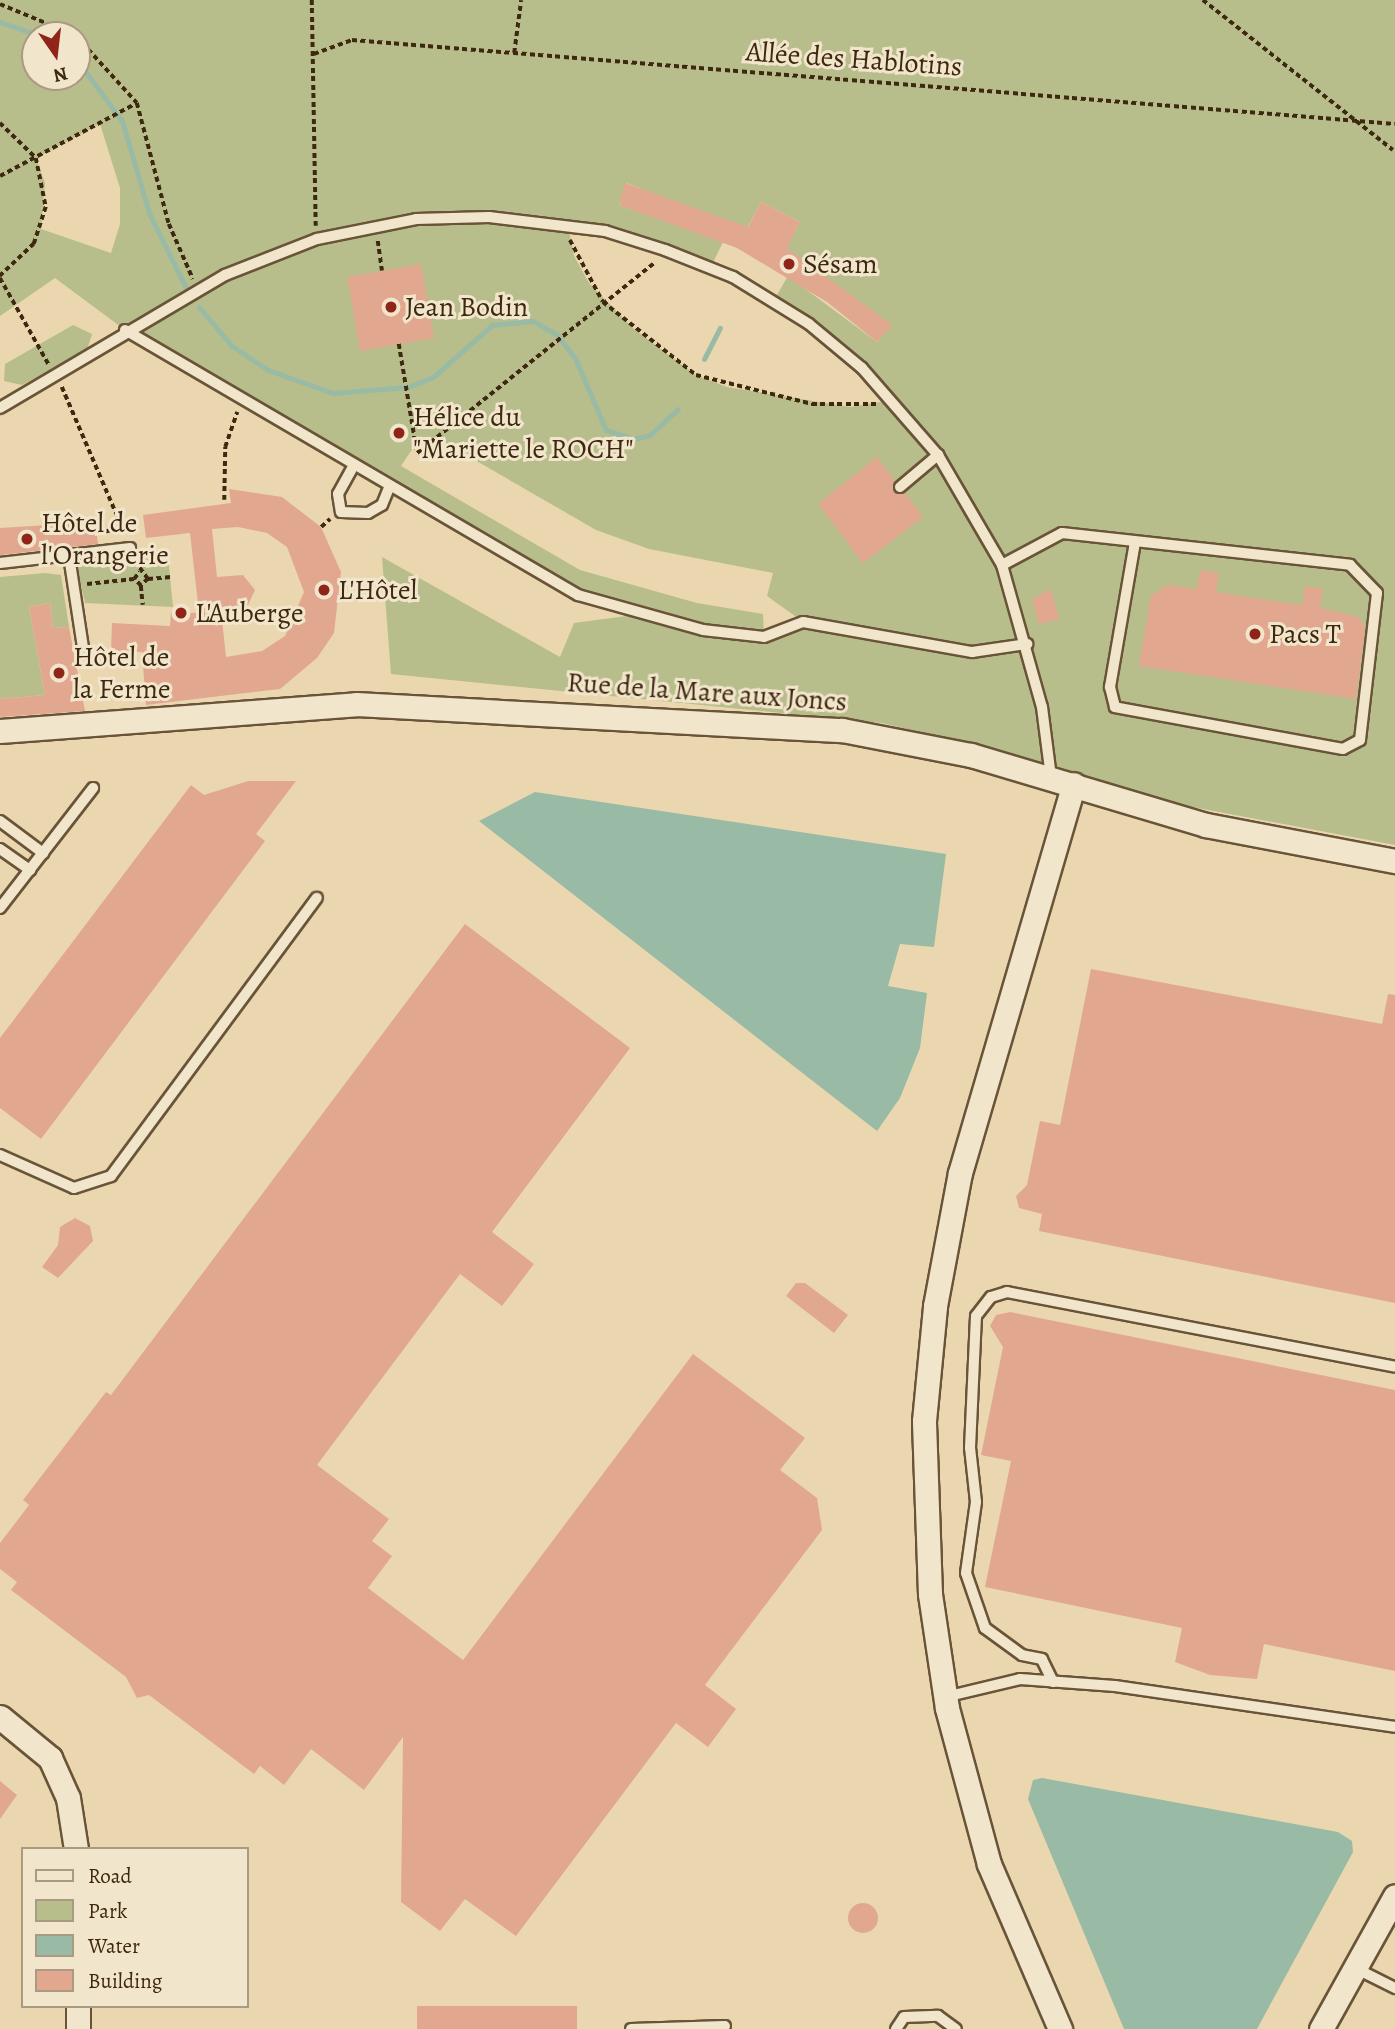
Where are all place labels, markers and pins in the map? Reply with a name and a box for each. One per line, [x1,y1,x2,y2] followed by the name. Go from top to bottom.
[803,247,877,281] place label: Sésam
[781,256,797,272] marker: Sésam
[405,290,528,324] place label: Jean Bodin
[383,299,399,315] marker: Jean Bodin
[413,400,634,466] place label: Hélice du "Mariette le ROCH"
[391,425,407,441] marker: Hélice du "Mariette le ROCH"
[41,506,169,572] place label: Hôtel de l'Orangerie
[19,531,35,547] marker: Hôtel de l'Orangerie
[338,573,417,607] place label: L'Hôtel
[316,582,332,598] marker: L'Hôtel
[195,596,304,630] place label: L'Auberge
[173,605,189,621] marker: L'Auberge
[1269,617,1341,651] place label: Pacs T
[1247,626,1263,642] marker: Pacs T
[73,640,171,706] place label: Hôtel de la Ferme
[51,665,67,681] marker: Hôtel de la Ferme

